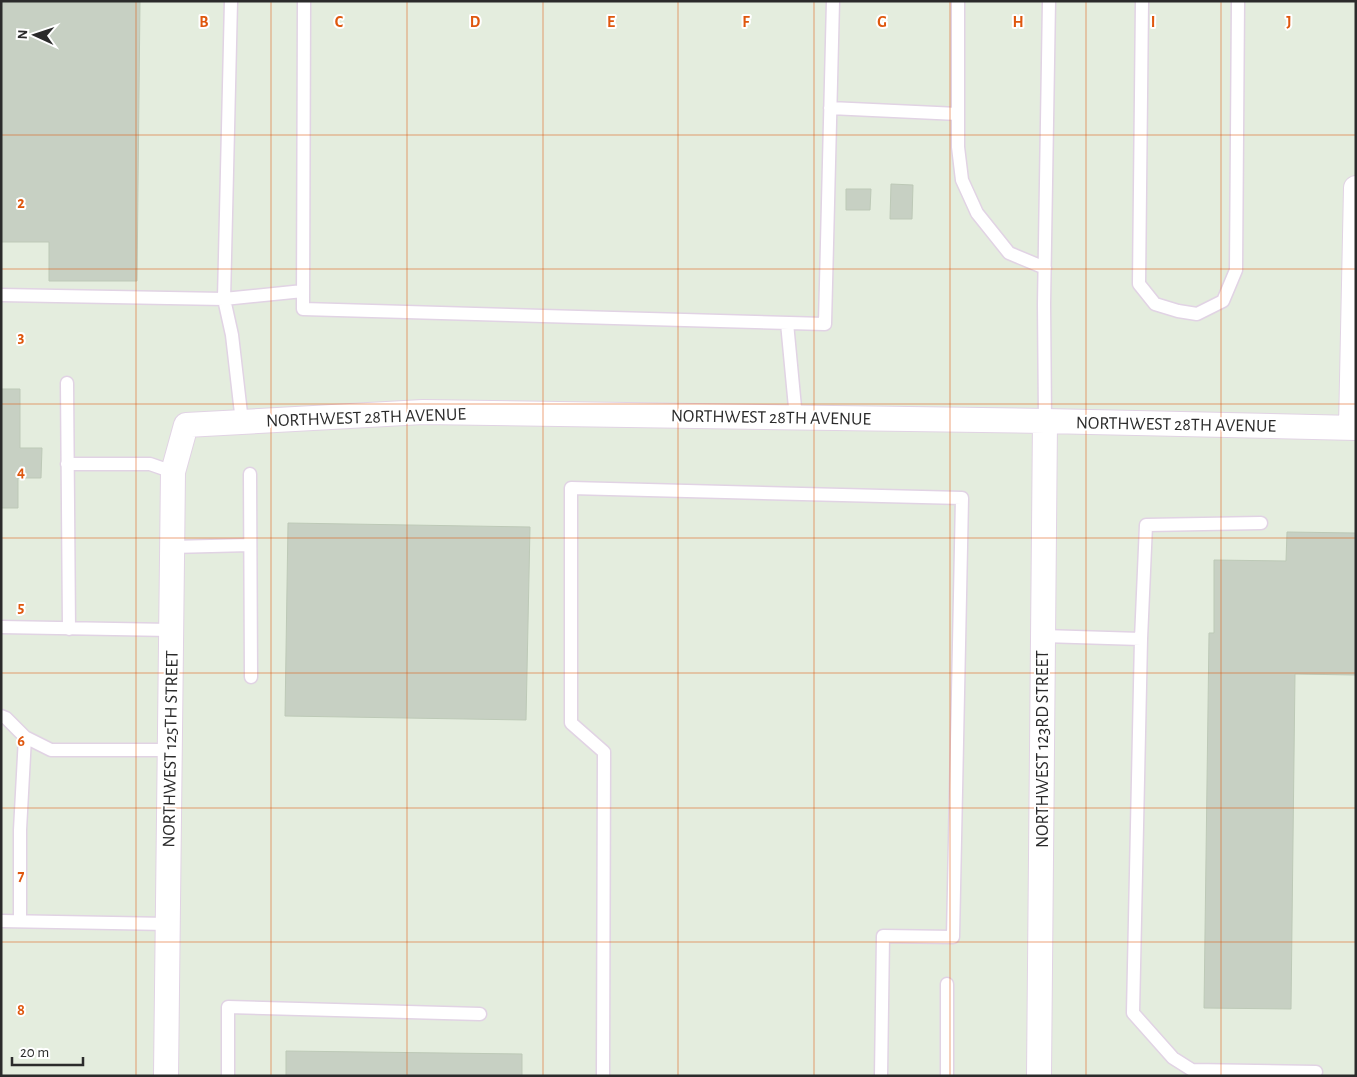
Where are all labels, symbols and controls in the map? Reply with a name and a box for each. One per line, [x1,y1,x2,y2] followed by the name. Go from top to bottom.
[10,10,60,60] north arrow
[199,14,209,30] text: B
[335,14,344,30] text: C
[470,14,481,30] text: D
[607,14,615,30] text: E
[742,14,750,30] text: F
[877,14,887,30] text: G
[1012,14,1024,30] text: H
[1151,14,1155,30] text: I
[1286,14,1292,30] text: J
[16,29,30,40] text: N
[17,195,25,211] text: 2
[18,329,25,345] text: 3
[266,406,467,430] street label: NORTHWEST 28TH AVENUE
[671,407,872,429] street label: NORTHWEST 28TH AVENUE
[1076,414,1277,436] street label: NORTHWEST 28TH AVENUE
[17,464,25,480] text: 4
[18,599,25,615] text: 5
[160,650,182,848] street label: NORTHWEST 125TH STREET
[1034,650,1052,848] street label: NORTHWEST 123RD STREET
[17,733,25,749] text: 6
[18,868,25,884] text: 7
[17,1002,25,1018] text: 8
[12,1034,84,1066] scale bar
[20,1045,49,1060] text: 20 m

